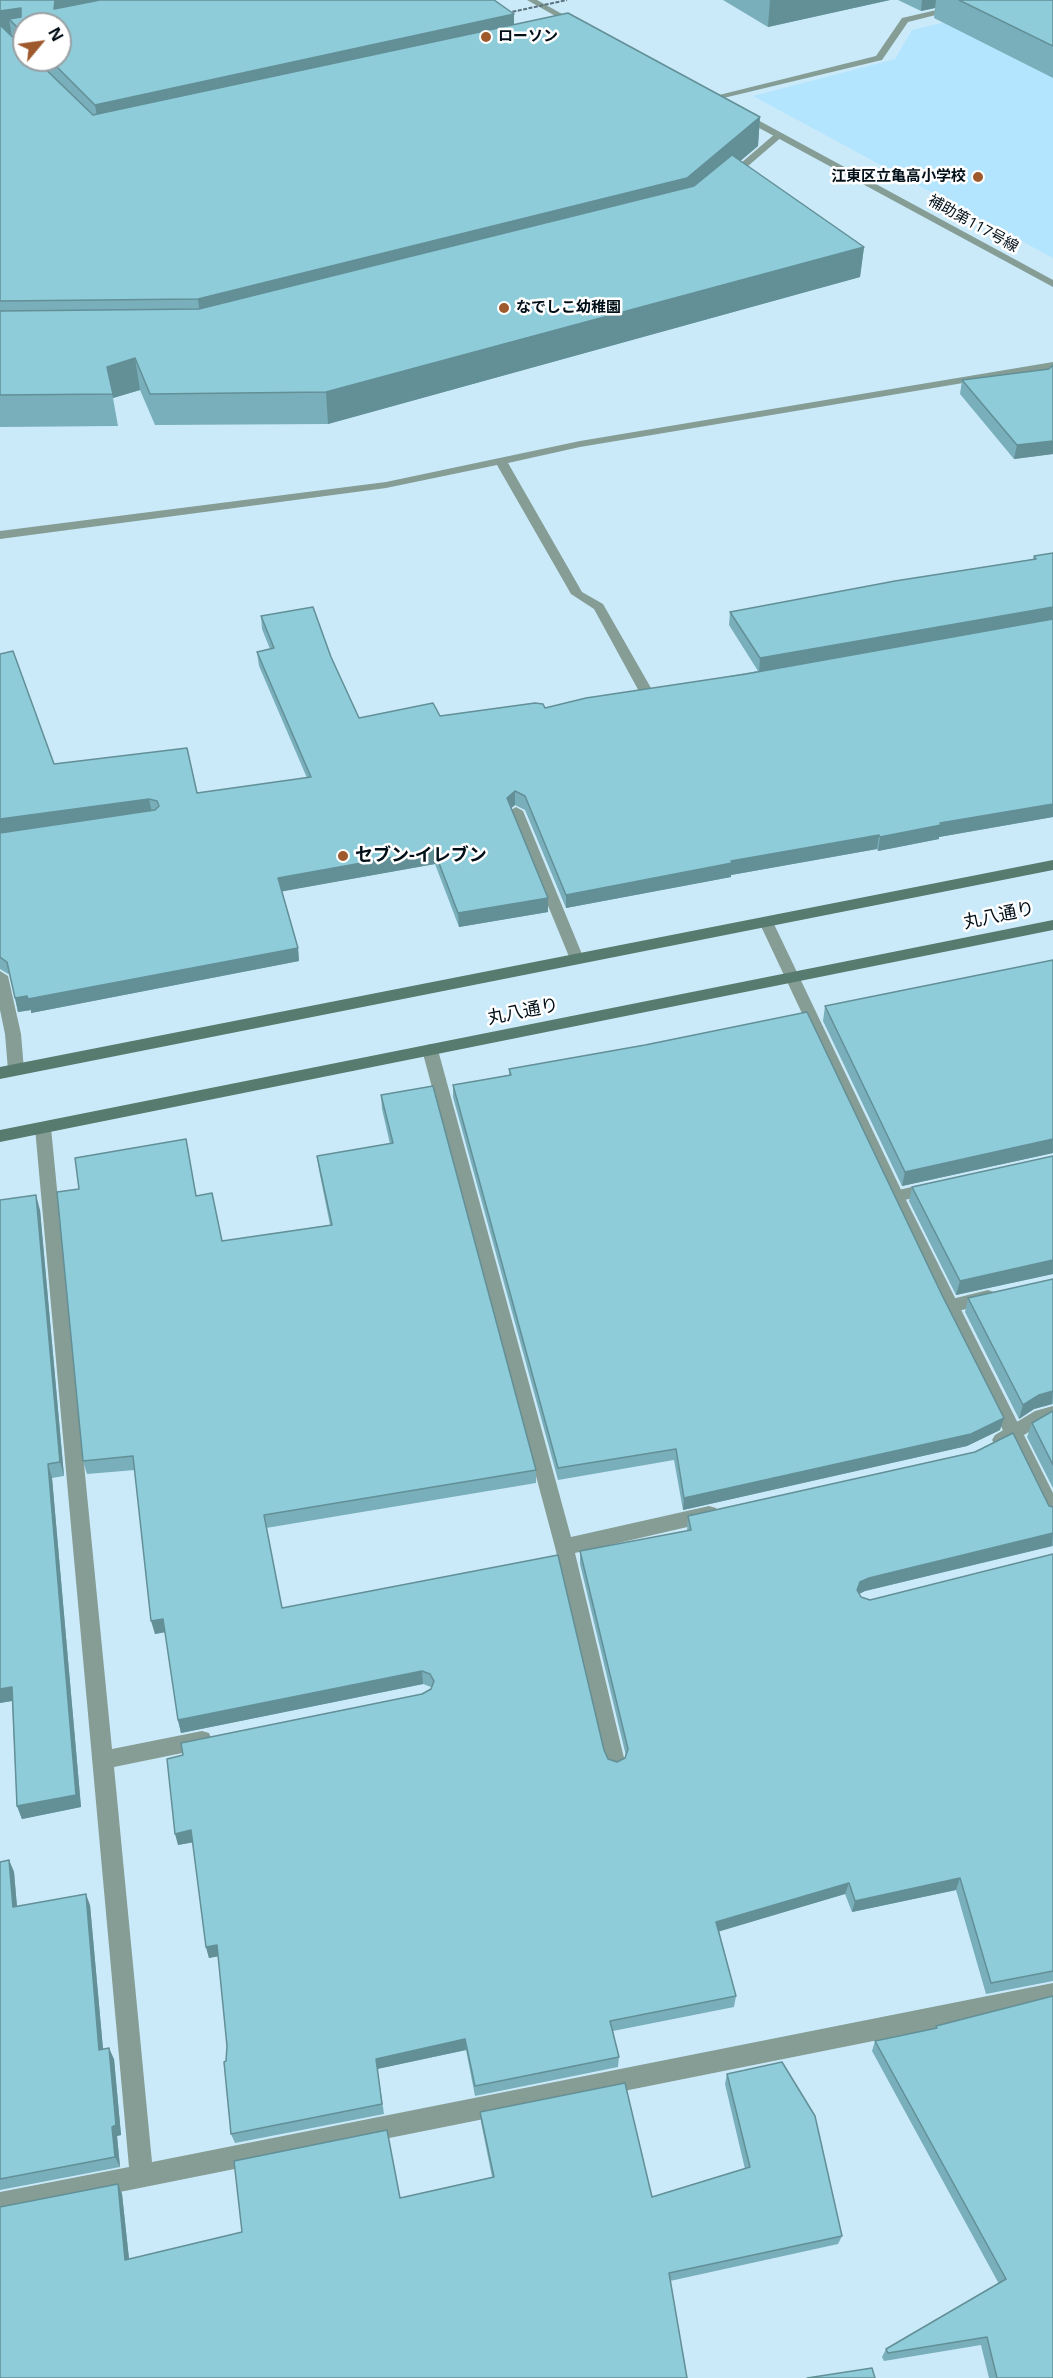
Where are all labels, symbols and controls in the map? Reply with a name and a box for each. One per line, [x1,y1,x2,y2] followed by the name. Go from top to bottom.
[12,12,72,72] north arrow
[43,23,69,45] text: N
[498,28,558,46] place label: ローソン
[479,30,493,44] marker: ローソン
[831,168,966,186] place label: 江東区立亀高小学校
[971,170,985,184] marker: 江東区立亀高小学校
[925,192,1021,256] street label: 補助第117号線
[516,299,621,317] place label: なでしこ幼稚園
[497,301,511,315] marker: なでしこ幼稚園
[355,845,487,867] place label: セブン-イレブン
[336,849,350,863] marker: セブン-イレブン
[962,898,1036,934] street label: 丸八通り
[486,995,560,1029] street label: 丸八通り

